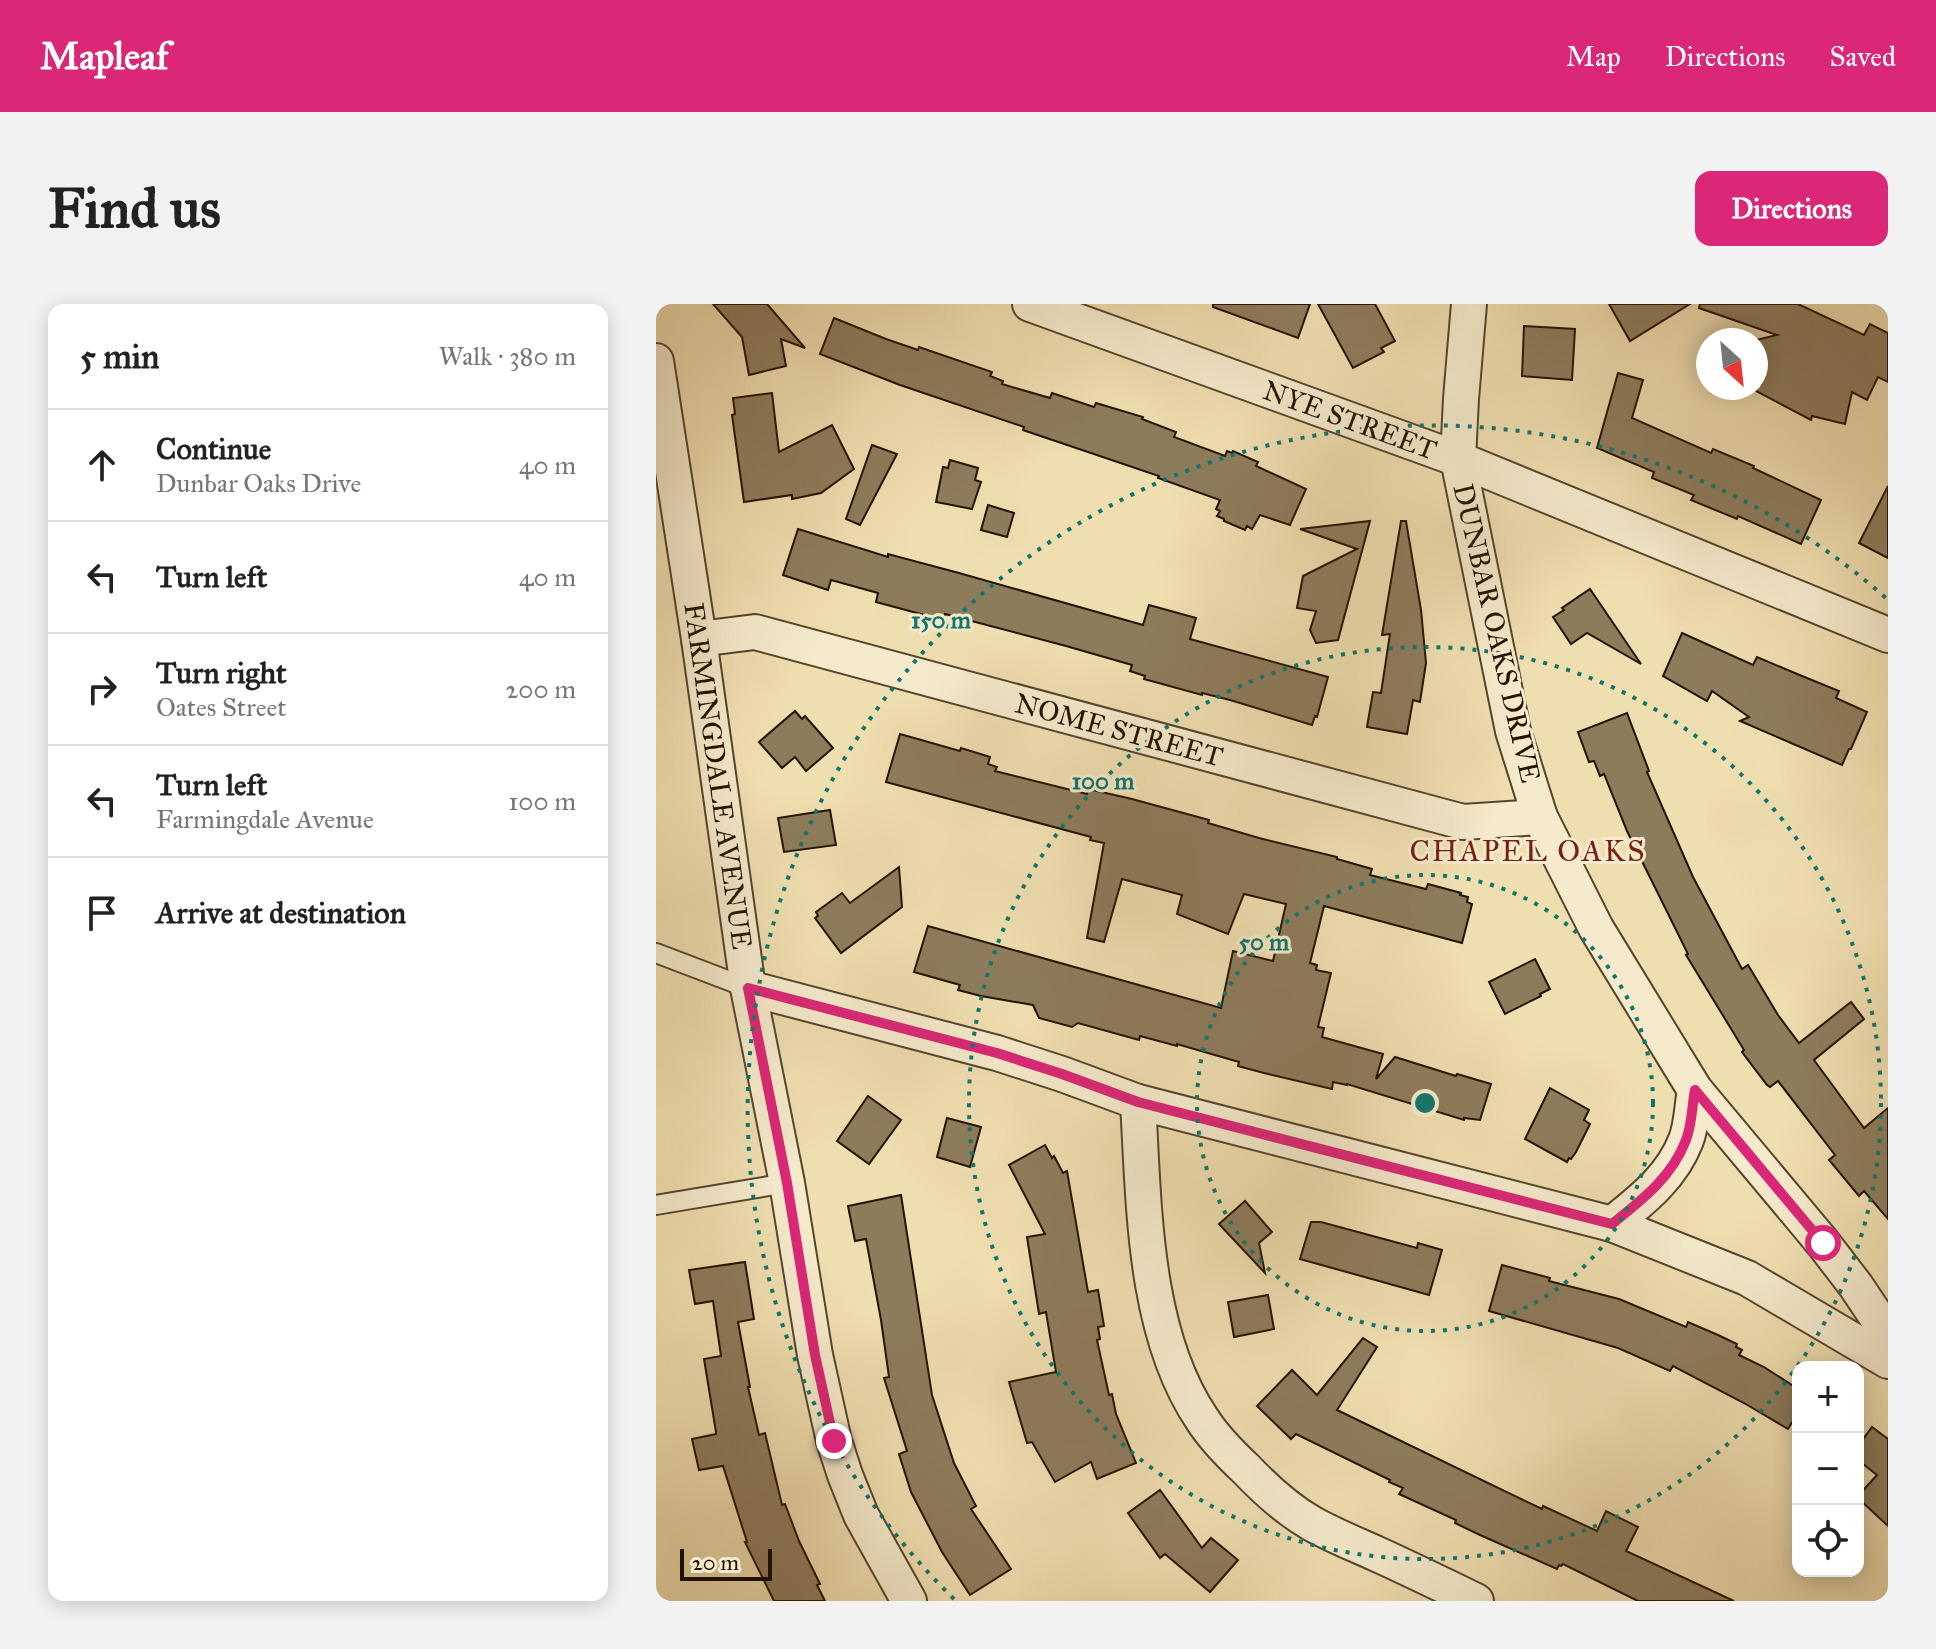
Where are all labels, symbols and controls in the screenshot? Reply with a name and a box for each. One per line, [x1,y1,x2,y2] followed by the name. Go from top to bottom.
[40,33,169,79] text: Mapleaf
[1566,39,1621,74] text: Map
[1665,39,1786,74] text: Directions
[1830,39,1896,74] text: Saved
[1695,171,1888,246] button: Directions
[48,174,221,242] text: Find us
[1696,328,1768,400] north arrow
[80,336,159,377] text: 5 min
[439,340,576,372] text: Walk · 380 m
[1258,372,1442,468] street label: NYE STREET
[156,431,271,467] text: Continue
[80,443,124,487] icon: ahead
[519,449,576,481] text: 40 m
[156,467,361,499] text: Dunbar Oaks Drive
[1446,480,1548,786] street label: DUNBAR OAKS DRIVE
[80,555,124,599] icon: left
[156,559,267,595] text: Turn left
[519,561,576,593] text: 40 m
[676,600,760,952] street label: FARMINGDALE AVENUE
[911,605,972,635] text: 150 m
[156,655,287,691] text: Turn right
[80,667,124,711] icon: right
[505,673,576,705] text: 200 m
[1011,685,1227,775] street label: NOME STREET
[156,691,287,723] text: Oates Street
[1072,766,1135,796] text: 100 m
[156,767,267,803] text: Turn left
[80,779,124,823] icon: left
[508,785,576,817] text: 100 m
[156,803,374,835] text: Farmingdale Avenue
[1409,833,1647,869] district label: CHAPEL OAKS
[80,891,124,935] icon: arrive
[156,895,406,931] text: Arrive at destination
[1239,927,1290,957] text: 50 m
[1411,1089,1439,1117] centre of rings
[1805,1225,1841,1261] route start
[1792,1361,1864,1577] map controls
[1792,1361,1864,1433] button: +
[816,1423,852,1459] route end
[1792,1433,1864,1505] button: −
[1792,1505,1864,1577] button: locate
[680,1545,772,1581] scale bar
[692,1549,739,1576] text: 20 m

